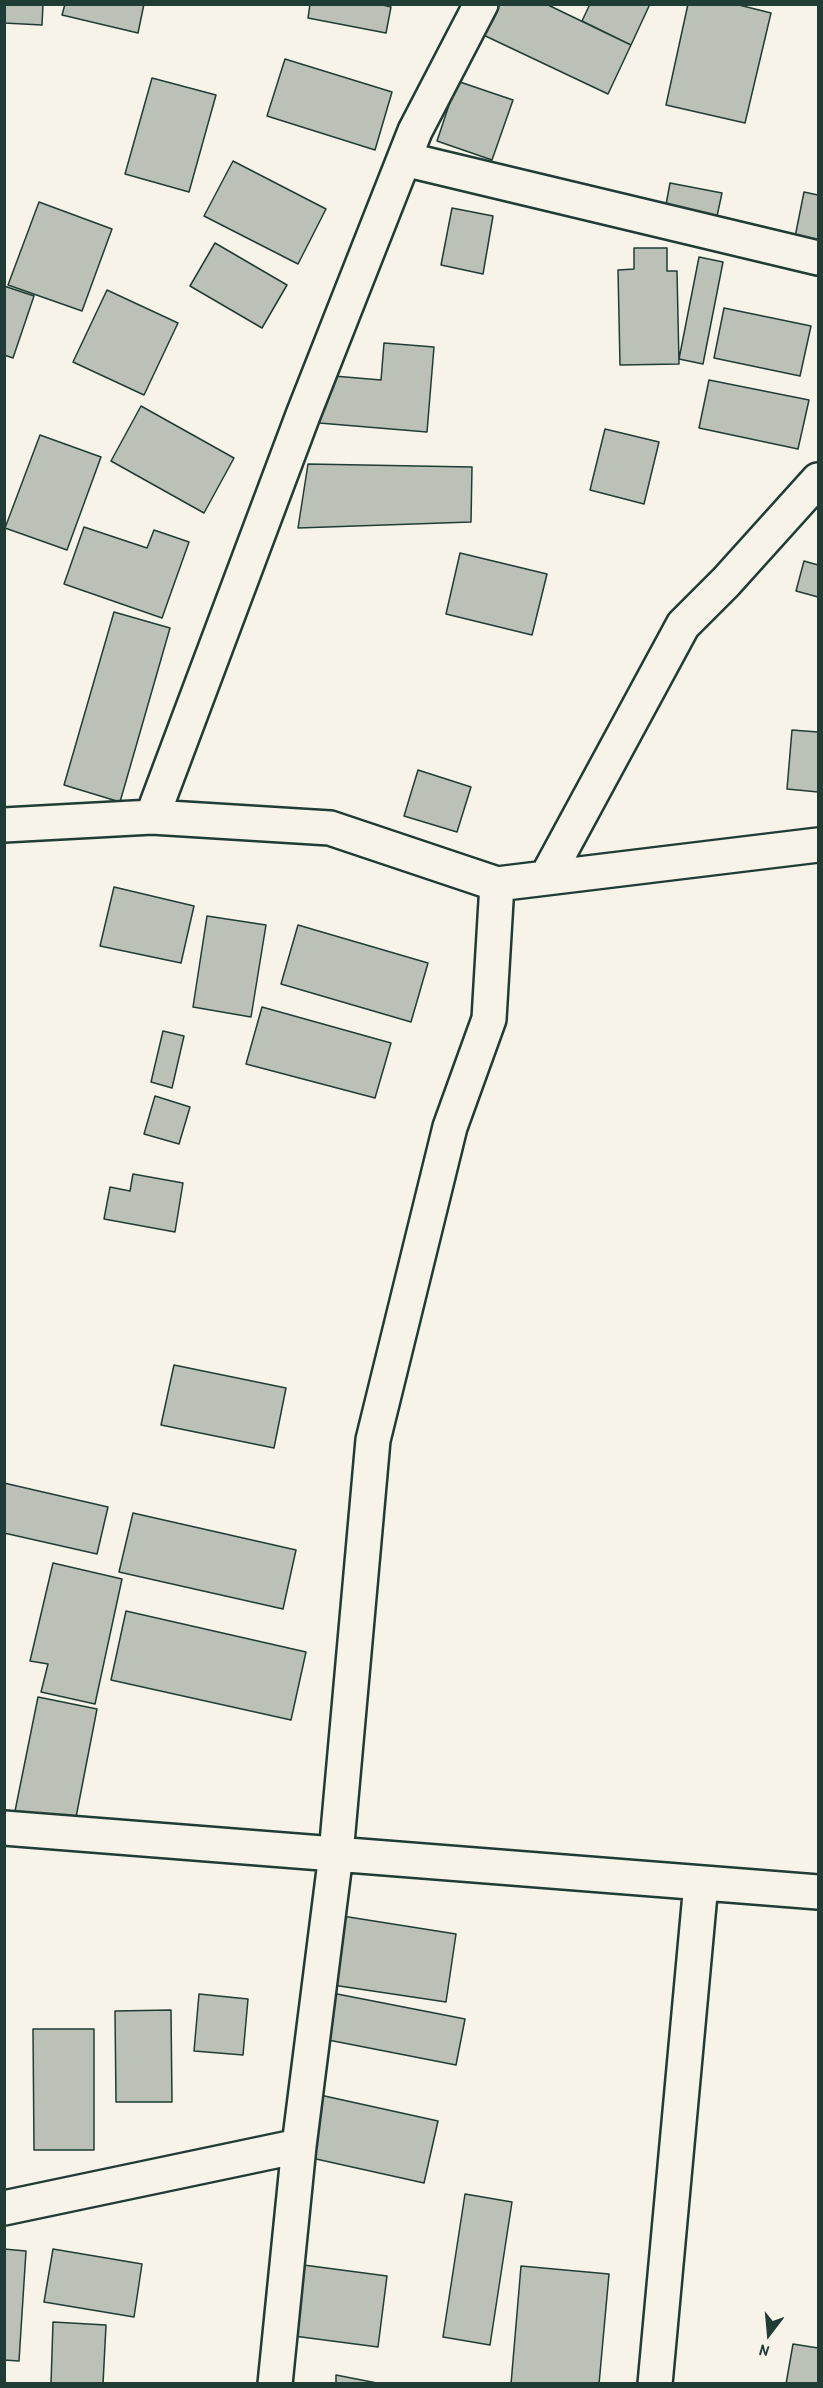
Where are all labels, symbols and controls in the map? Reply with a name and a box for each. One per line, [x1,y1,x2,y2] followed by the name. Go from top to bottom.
[739,2304,799,2364] north arrow
[757,2340,771,2363] text: N

